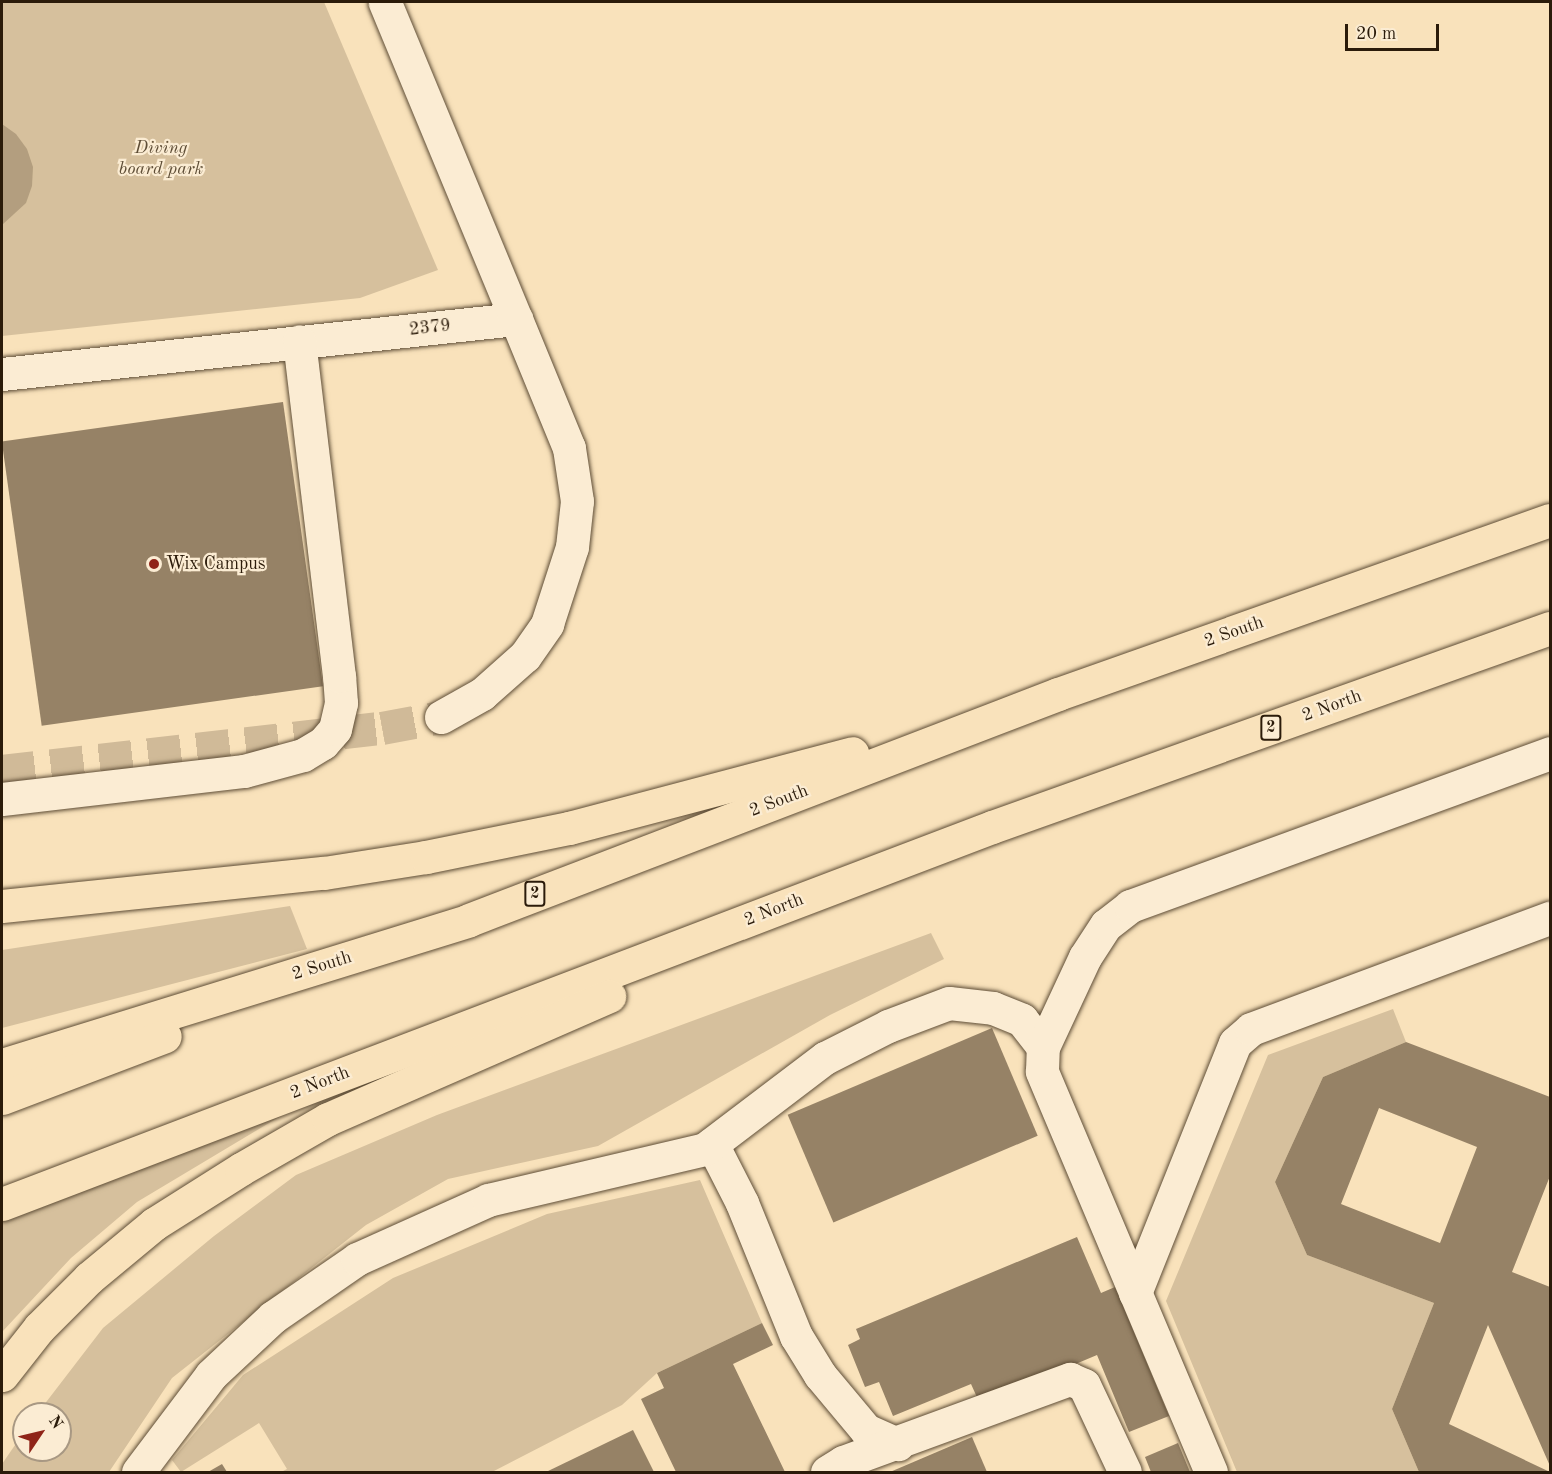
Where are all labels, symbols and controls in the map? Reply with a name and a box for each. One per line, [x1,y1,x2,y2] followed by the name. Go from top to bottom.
[1348,12,1442,50] scale bar
[1356,25,1396,43] text: 20 m
[119,138,203,180] park label: Diving board park
[408,315,452,341] street label: 2379
[166,553,266,575] place label: Wix Campus
[147,557,161,571] marker: Wix Campus
[1202,612,1266,652] street label: 2 South
[1299,685,1365,727] street label: 2 North
[1259,715,1283,741] road number: 2
[747,780,811,822] street label: 2 South
[523,881,547,907] road number: 2
[741,889,807,931] street label: 2 North
[290,947,354,985] street label: 2 South
[287,1062,353,1104] street label: 2 North
[12,1402,72,1462] north arrow
[45,1413,65,1432] text: N

